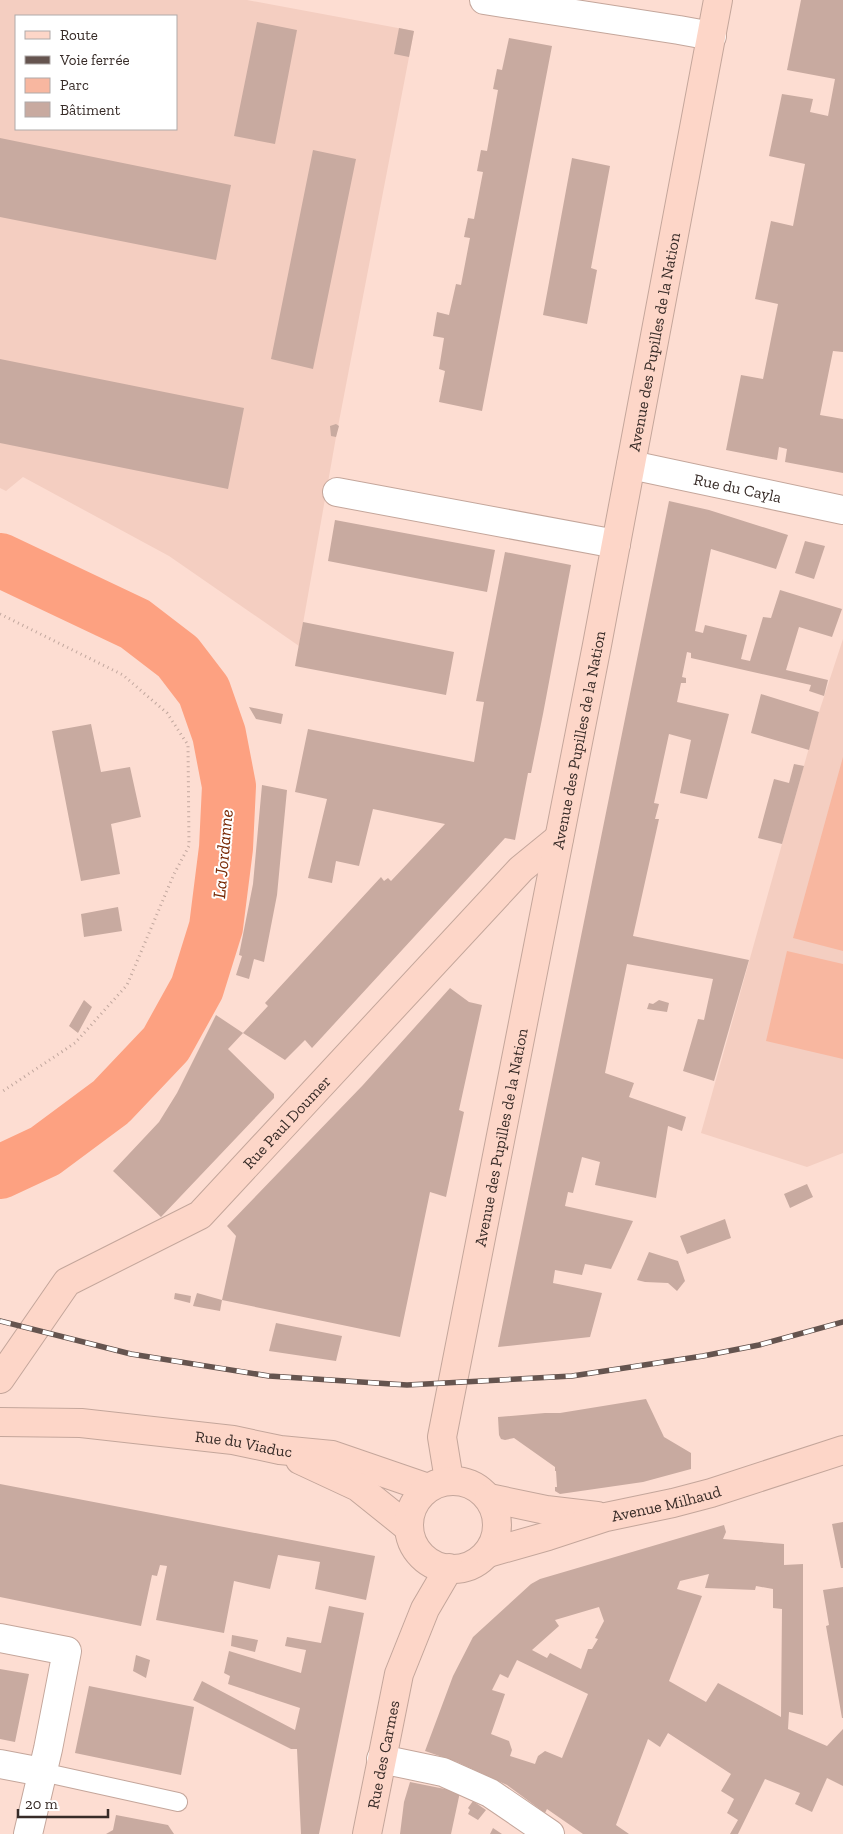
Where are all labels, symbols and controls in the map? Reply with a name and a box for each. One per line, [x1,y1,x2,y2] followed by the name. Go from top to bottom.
[15,15,178,130] legend
[60,26,98,44] text: Route
[59,51,130,69] text: Voie ferrée
[60,76,89,94] text: Parc
[60,101,121,119] text: Bâtiment
[624,230,684,453] street label: Avenue des Pupilles de la Nation
[692,469,783,506] street label: Rue du Cayla
[548,628,609,851] street label: Avenue des Pupilles de la Nation
[208,808,238,900] water label: La Jordanne
[470,1026,531,1248] street label: Avenue des Pupilles de la Nation
[239,1071,335,1172] street label: Rue Paul Doumer
[194,1426,293,1461] street label: Rue du Viaduc
[610,1481,723,1525] street label: Avenue Milhaud
[363,1699,403,1810] street label: Rue des Carmes
[18,1786,108,1818] scale bar
[25,1795,58,1813] text: 20 m

